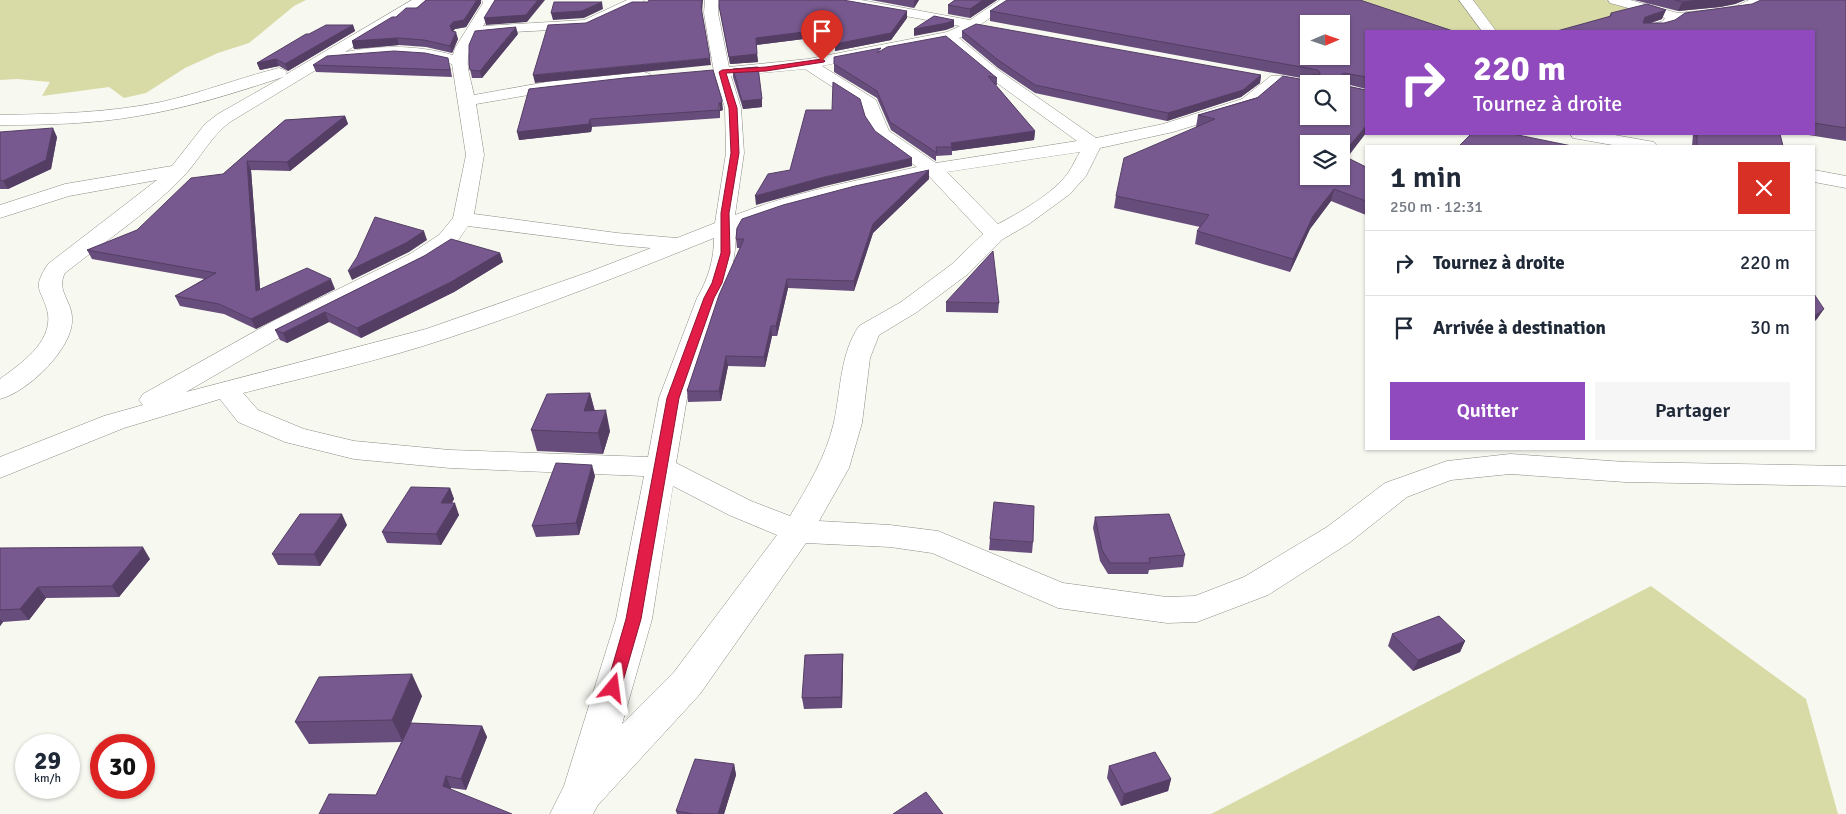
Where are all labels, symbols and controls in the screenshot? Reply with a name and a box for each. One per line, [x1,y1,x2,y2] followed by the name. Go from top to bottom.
[801,10,843,61] pin
[1300,15,1350,65] north arrow
[1300,15,1350,185] map controls
[808,17,836,45] icon: arrive
[1473,47,1566,90] text: 220 m
[1390,50,1455,115] icon: right
[1300,75,1350,125] button: search
[1473,90,1622,117] text: Tournez à droite
[1300,135,1350,185] button: layers
[1390,159,1462,196] text: 1 min
[1738,162,1790,214] button: close
[1390,197,1483,217] text: 250 m · 12:31
[1390,249,1418,277] icon: right
[1433,251,1565,275] text: Tournez à droite
[1740,251,1790,275] text: 220 m
[1390,314,1418,342] icon: arrive
[1433,316,1606,340] text: Arrivée à destination
[1750,316,1790,340] text: 30 m
[1390,382,1585,440] button: Quitter
[1595,382,1790,440] button: Partager
[586,661,638,713] position arrow
[90,734,155,799] speed limit sign: 30
[34,745,61,776] text: 29
[34,771,61,786] text: km/h

